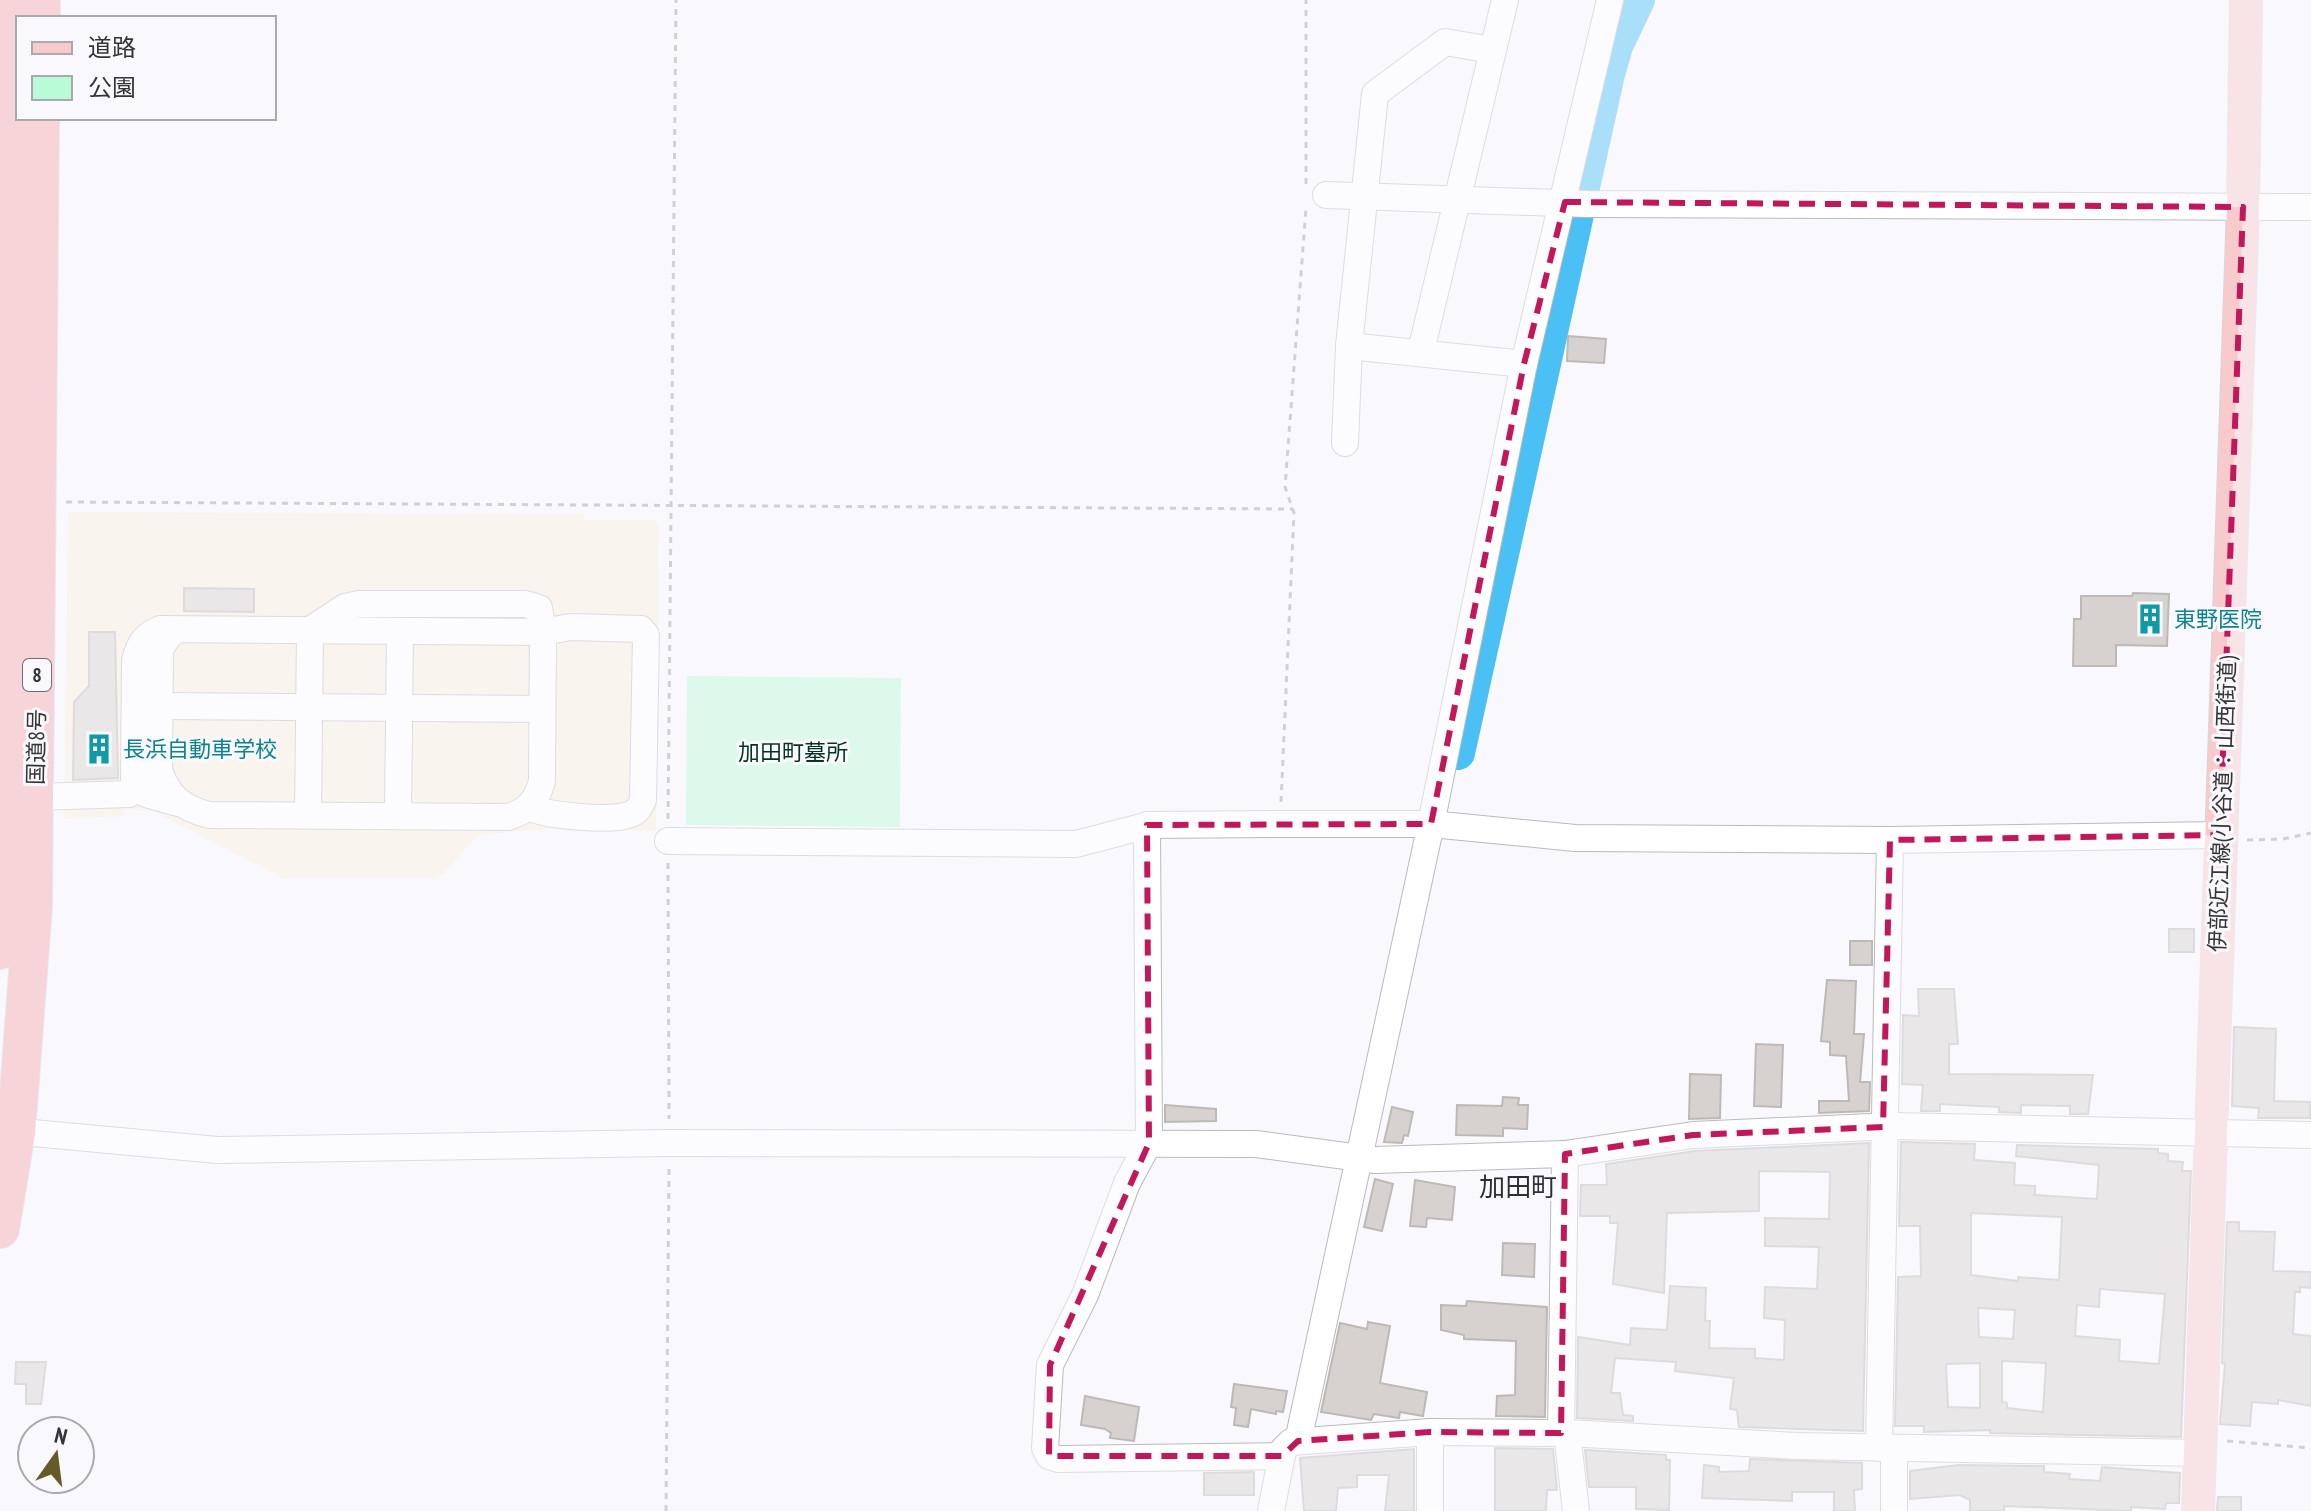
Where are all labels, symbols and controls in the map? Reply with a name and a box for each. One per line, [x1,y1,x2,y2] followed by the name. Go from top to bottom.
[16,16,276,120] legend
[88,32,136,63] text: 道路
[88,72,136,103] text: 公園
[2133,602,2167,636] building icon: 東野医院
[2174,605,2262,633] place label: 東野医院
[2203,655,2241,953] street label: 伊部近江線(小谷道：山西街道)
[23,659,51,691] road number: 8
[21,709,51,785] street label: 国道8号
[82,732,116,766] building icon: 長浜自動車学校
[123,735,277,763] place label: 長浜自動車学校
[738,738,848,766] park label: 加田町墓所
[1479,1170,1557,1203] district label: 加田町
[16,1415,96,1495] north arrow
[52,1421,70,1451] text: N

